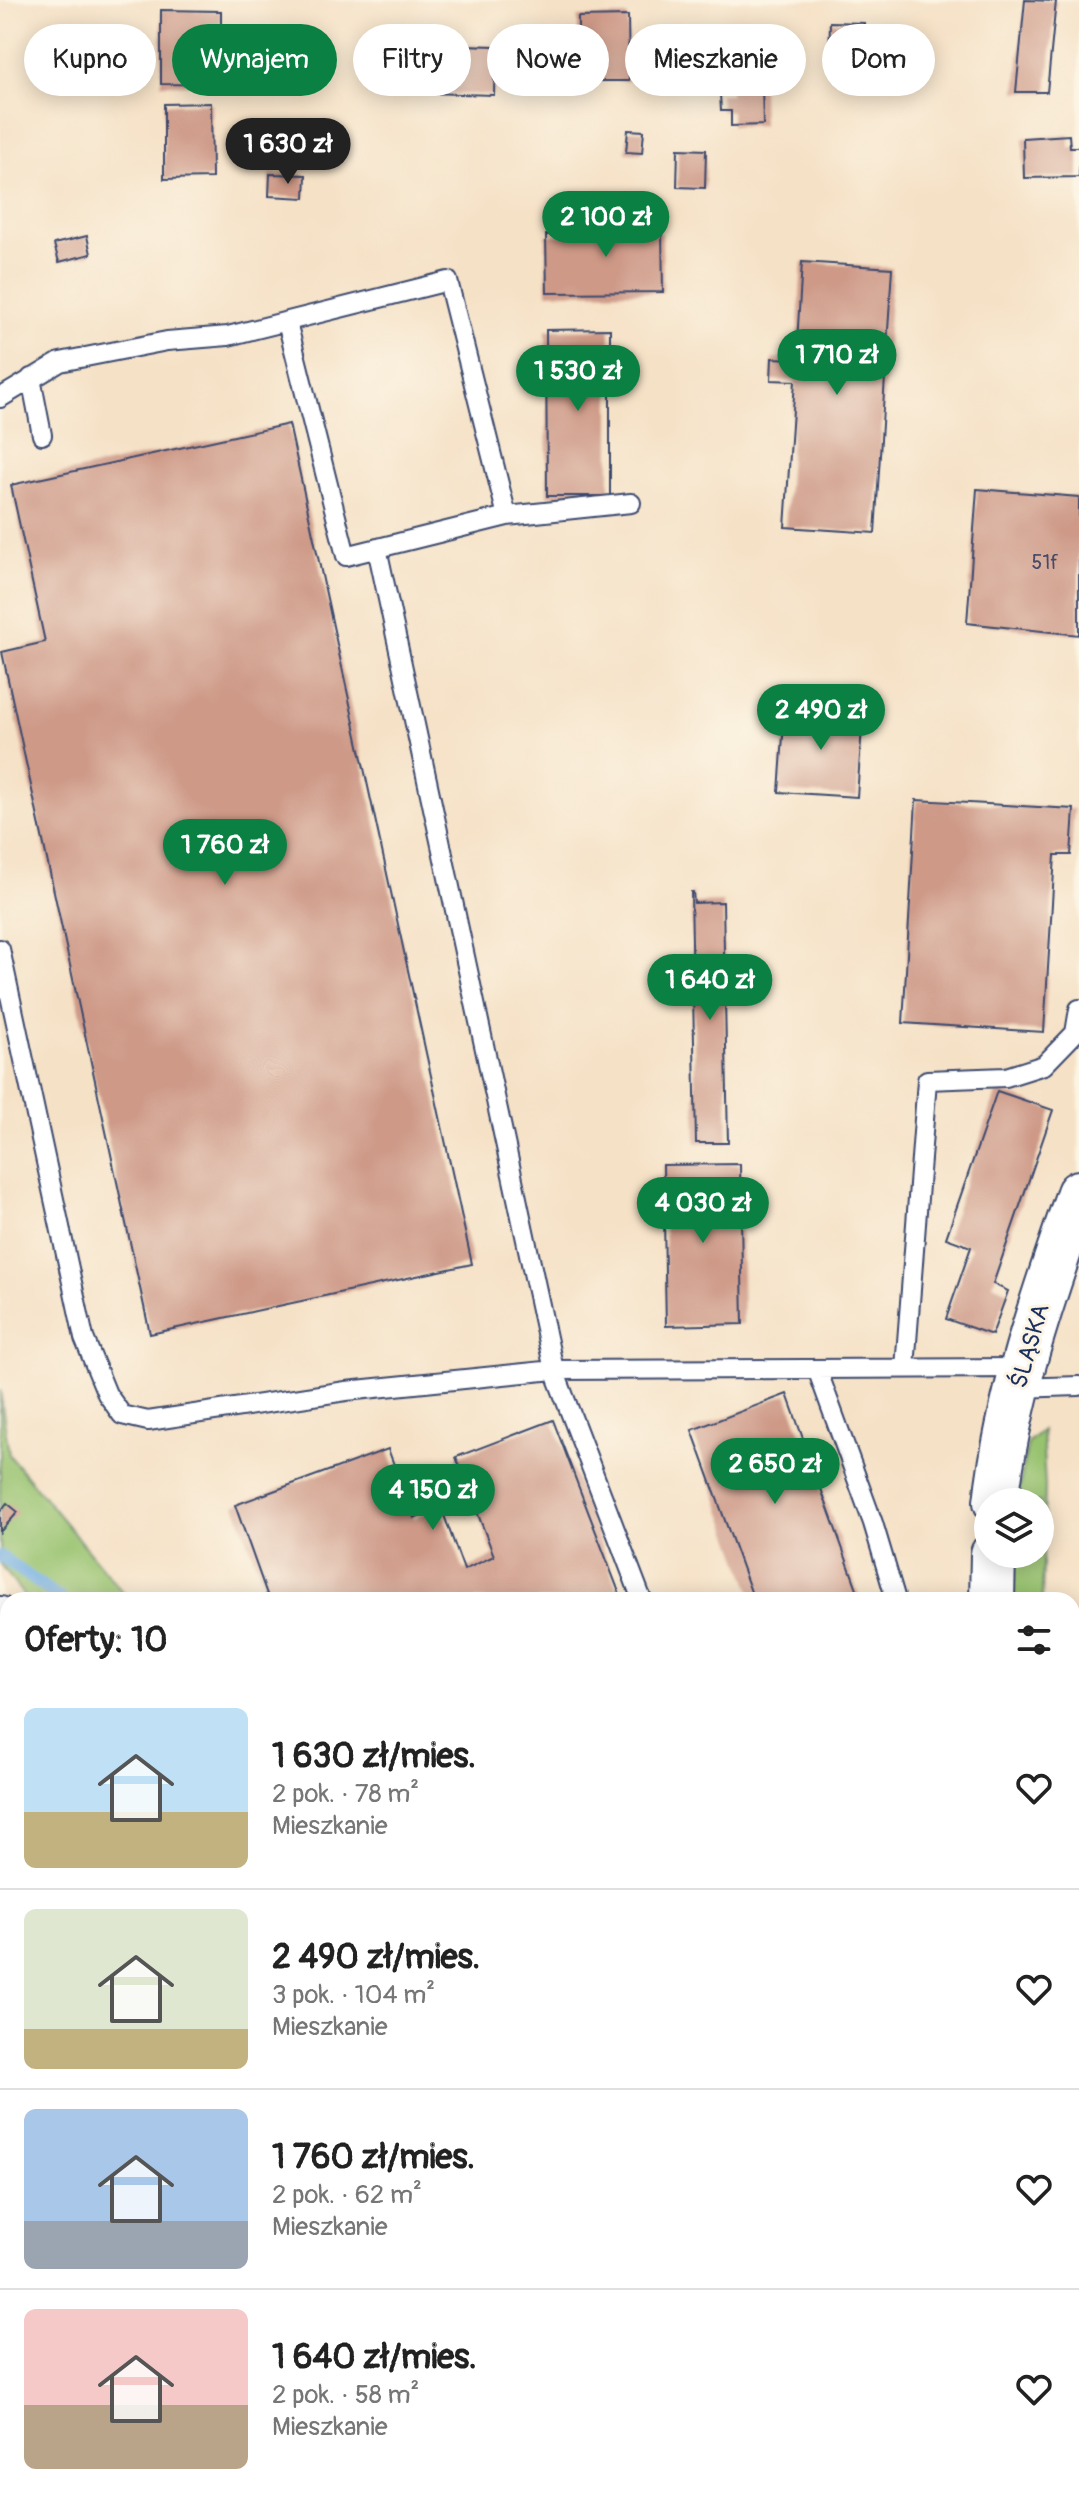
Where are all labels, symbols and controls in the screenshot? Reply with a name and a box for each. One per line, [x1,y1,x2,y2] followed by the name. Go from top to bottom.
[24,24,156,96] chip: Kupno
[172,24,337,96] chip: Wynajem
[353,24,471,96] chip: Filtry
[487,24,609,96] chip: Nowe
[625,24,806,96] chip: Mieszkanie
[822,24,935,96] chip: Dom
[205,118,371,186] pin: 1 630 zł
[244,128,332,160] text: 1 630 zł
[523,191,689,259] pin: 2 100 zł
[560,201,652,233] text: 2 100 zł
[754,329,920,397] pin: 1 710 zł
[795,339,879,371] text: 1 710 zł
[495,345,661,413] pin: 1 530 zł
[534,355,622,387] text: 1 530 zł
[1032,550,1058,575] house number: 51f
[738,684,904,752] pin: 2 490 zł
[775,694,867,726] text: 2 490 zł
[142,819,308,887] pin: 1 760 zł
[181,829,269,861] text: 1 760 zł
[627,954,793,1022] pin: 1 640 zł
[665,964,755,996] text: 1 640 zł
[620,1177,786,1245] pin: 4 030 zł
[655,1187,751,1219] text: 4 030 zł
[1004,1300,1056,1392] street label: ŚLĄSKA
[692,1438,858,1506] pin: 2 650 zł
[729,1448,821,1480] text: 2 650 zł
[350,1464,516,1532] pin: 4 150 zł
[389,1474,477,1506] text: 4 150 zł
[974,1488,1054,1568] map controls
[974,1488,1054,1568] button: layers
[1012,1618,1056,1662] icon: filters
[24,1619,167,1662] text: Oferty: 10
[272,1735,476,1778] text: 1 630 zł/mies.
[88,1740,184,1836] icon: home
[1012,1766,1056,1810] icon: heart
[272,1778,419,1810] text: 2 pok. · 78 m²
[272,1810,388,1842] text: Mieszkanie
[272,1936,480,1979] text: 2 490 zł/mies.
[88,1941,184,2037] icon: home
[1012,1967,1056,2011] icon: heart
[272,1979,435,2011] text: 3 pok. · 104 m²
[272,2011,388,2043] text: Mieszkanie
[272,2136,475,2179] text: 1 760 zł/mies.
[88,2141,184,2237] icon: home
[1012,2167,1056,2211] icon: heart
[272,2179,422,2211] text: 2 pok. · 62 m²
[272,2211,388,2243] text: Mieszkanie
[272,2336,477,2379] text: 1 640 zł/mies.
[88,2341,184,2437] icon: home
[1012,2367,1056,2411] icon: heart
[272,2379,419,2411] text: 2 pok. · 58 m²
[272,2411,388,2443] text: Mieszkanie

